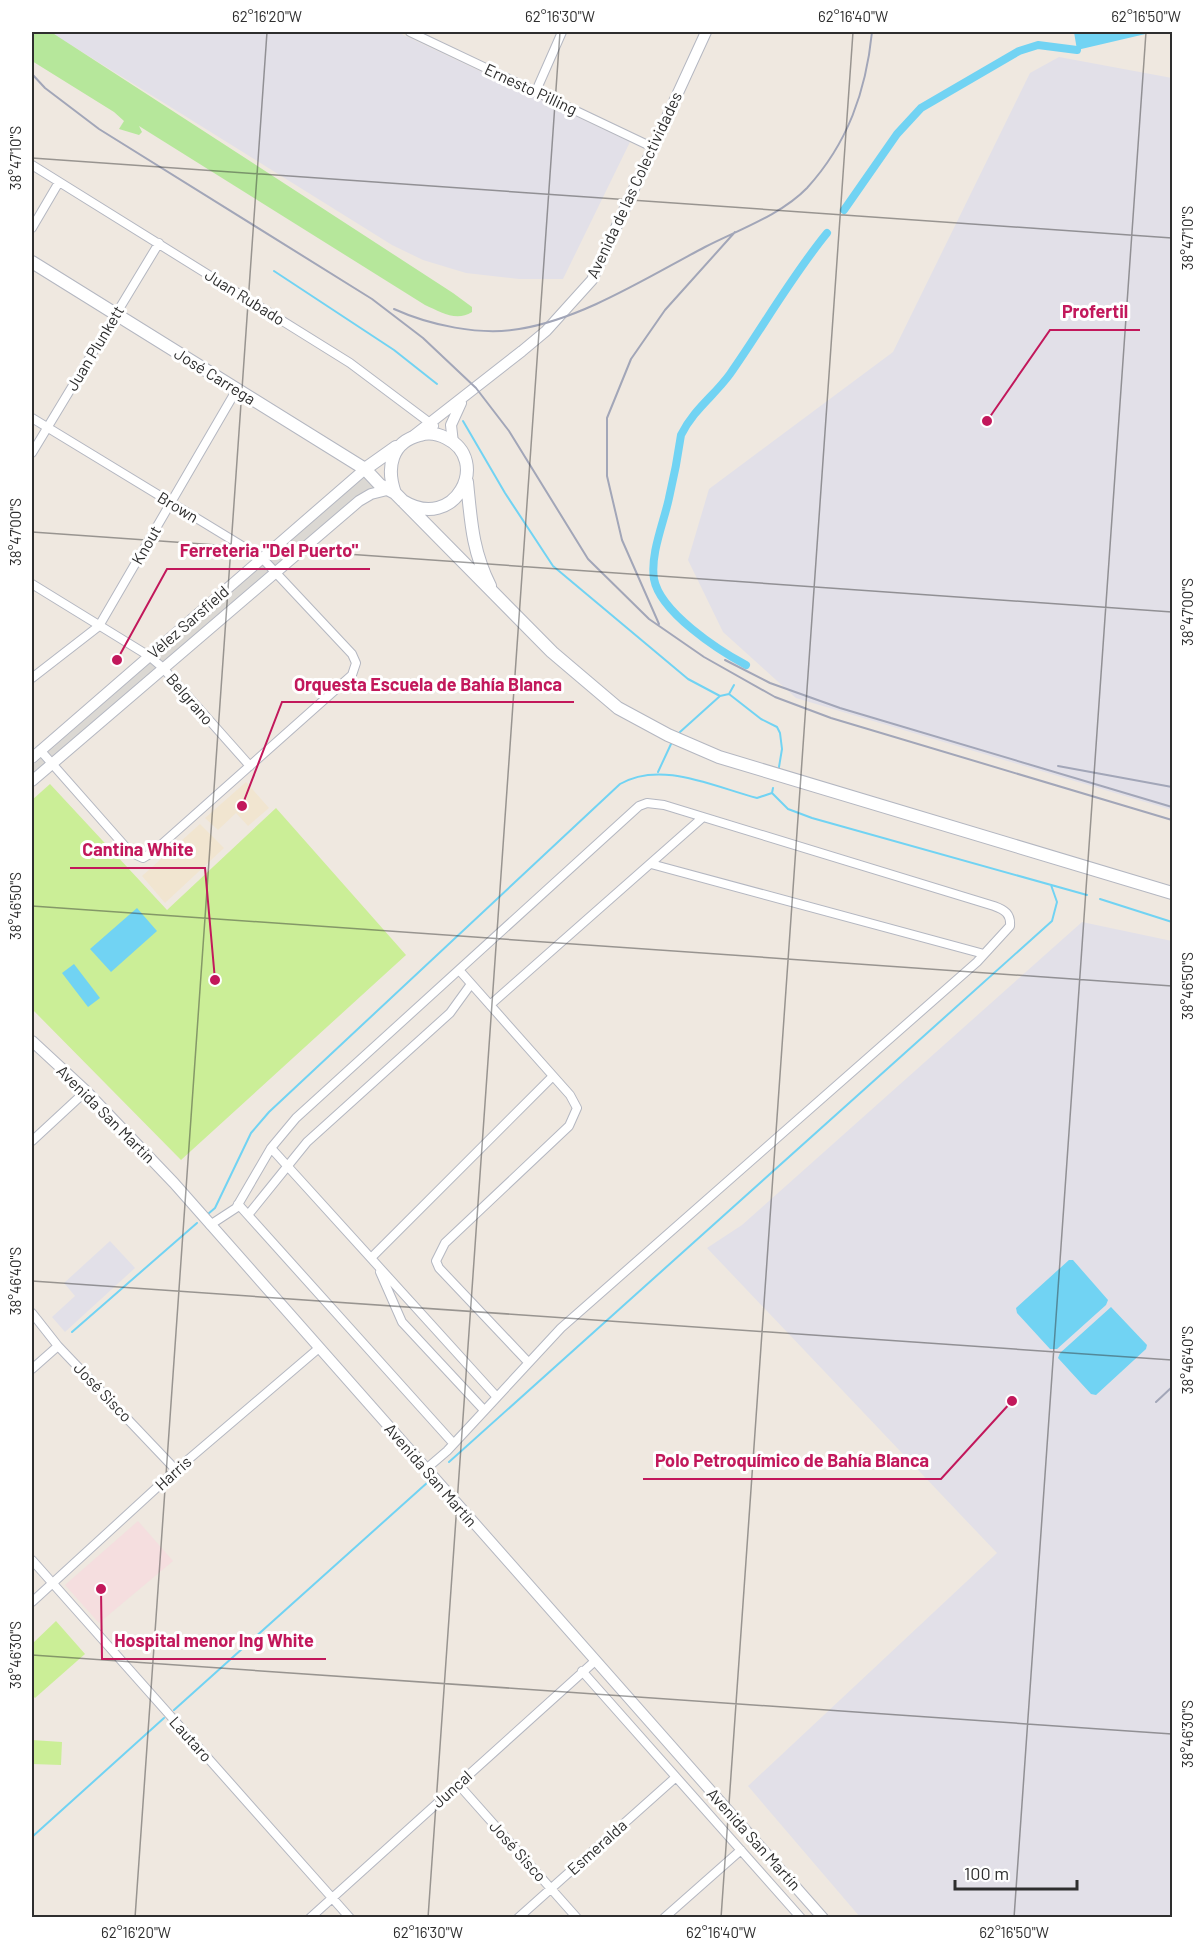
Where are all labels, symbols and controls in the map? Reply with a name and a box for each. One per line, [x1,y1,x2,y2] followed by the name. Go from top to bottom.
[232,7,302,25] text: 62°16'20"W
[525,7,595,25] text: 62°16'30"W
[818,7,888,25] text: 62°16'40"W
[1111,7,1181,25] text: 62°16'50"W
[482,59,580,118] street label: Ernesto Pilling
[582,89,685,281] street label: Avenida de las Colectividades
[6,126,24,190] text: 38°47'10"S
[1178,206,1196,270] text: 38°47'10"S
[202,265,289,329] street label: Juan Rubado
[1050,294,1140,330] callout: Profertil
[1062,300,1128,322] text: Profertil
[62,302,127,394] street label: Juan Plunkett
[171,343,259,408] street label: José Carrega
[154,487,202,526] street label: Brown
[6,498,24,566] text: 38°47'00"S
[127,522,164,567] street label: Knout
[167,533,370,569] callout: Ferreteria "Del Puerto"
[180,539,359,561] text: Ferreteria "Del Puerto"
[1178,578,1196,646] text: 38°47'00"S
[143,581,232,662] street label: Vélez Sarsfield
[282,666,574,702] callout: Orquesta Escuela de Bahía Blanca
[163,669,218,728] street label: Belgrano
[294,673,562,695] text: Orquesta Escuela de Bahía Blanca
[70,832,205,868] callout: Cantina White
[82,838,194,860] text: Cantina White
[6,872,24,940] text: 38°46'50"S
[1178,952,1196,1020] text: 38°46'50"S
[53,1061,159,1167] street label: Avenida San Martín
[6,1247,24,1315] text: 38°46'40"S
[1178,1326,1196,1394] text: 38°46'40"S
[70,1358,136,1425] street label: José Sisco
[381,1419,481,1530] street label: Avenida San Martín
[643,1443,941,1479] callout: Polo Petroquímico de Bahía Blanca
[655,1449,929,1471] text: Polo Petroquímico de Bahía Blanca
[151,1451,195,1494] street label: Harris
[6,1621,24,1689] text: 38°46'30"S
[102,1623,326,1659] callout: Hospital menor Ing White
[114,1629,314,1651] text: Hospital menor Ing White
[1178,1700,1196,1768] text: 38°46'30"S
[166,1712,217,1765] street label: Lautaro
[428,1766,475,1811] street label: Juncal
[704,1784,805,1894] street label: Avenida San Martín
[563,1815,630,1878] street label: Esmeralda
[486,1816,551,1885] street label: José Sisco
[955,1853,1076,1891] scale bar
[964,1862,1009,1884] text: 100 m
[101,1923,171,1941] text: 62°16'20"W
[393,1923,463,1941] text: 62°16'30"W
[686,1923,756,1941] text: 62°16'40"W
[979,1923,1049,1941] text: 62°16'50"W

